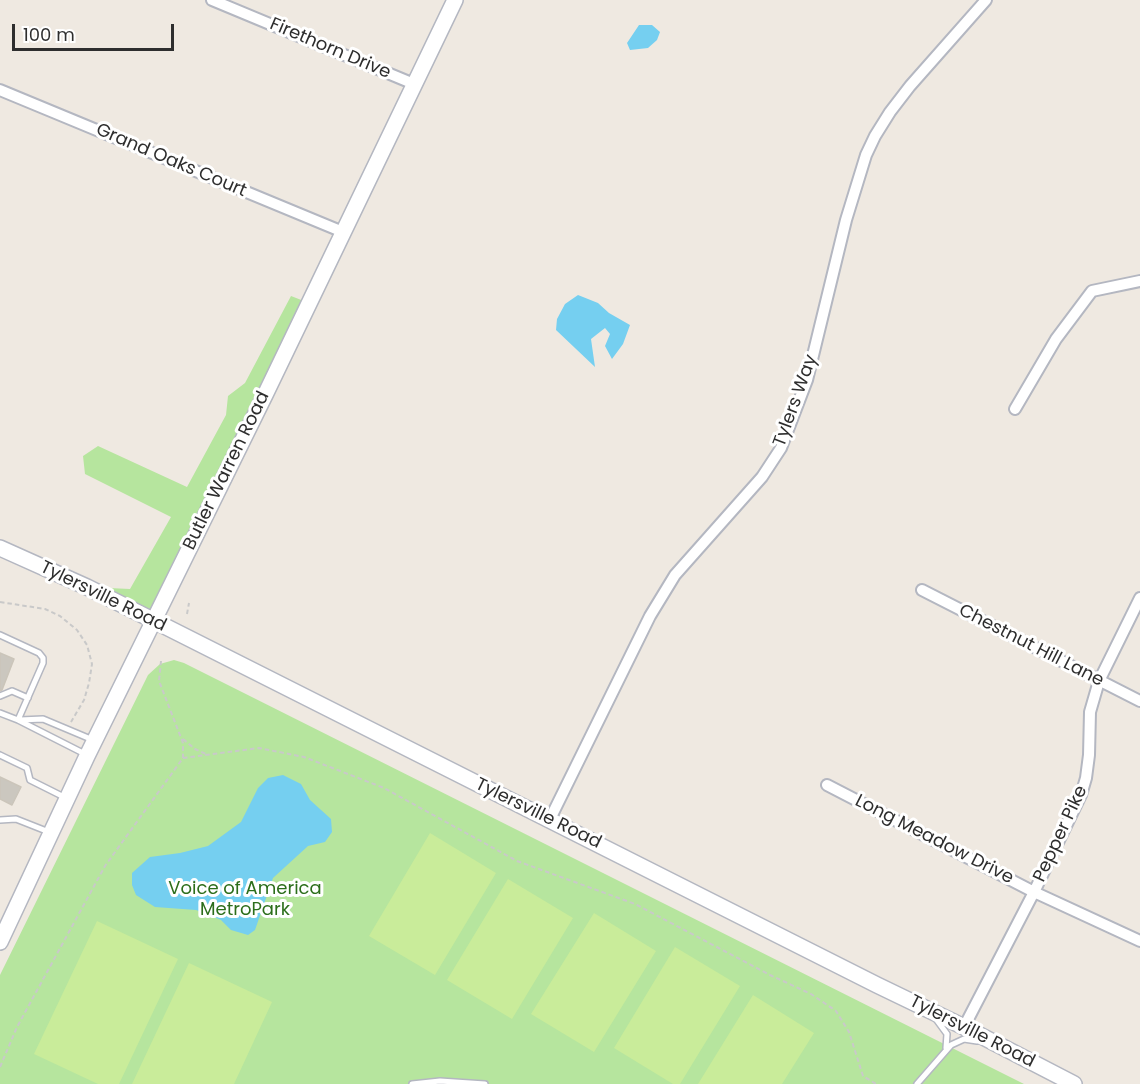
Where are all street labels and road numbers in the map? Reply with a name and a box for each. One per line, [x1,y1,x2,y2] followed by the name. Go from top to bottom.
[266,14,394,84] street label: Firethorn Drive
[93,120,249,202] street label: Grand Oaks Court
[769,352,823,450] street label: Tylers Way
[179,388,275,554] street label: Butler Warren Road
[36,557,170,637] street label: Tylersville Road
[955,600,1107,692] street label: Chestnut Hill Lane
[471,774,605,854] street label: Tylersville Road
[1029,782,1093,886] street label: Pepper Pike
[851,791,1017,889] street label: Long Meadow Drive
[906,991,1038,1073] street label: Tylersville Road

